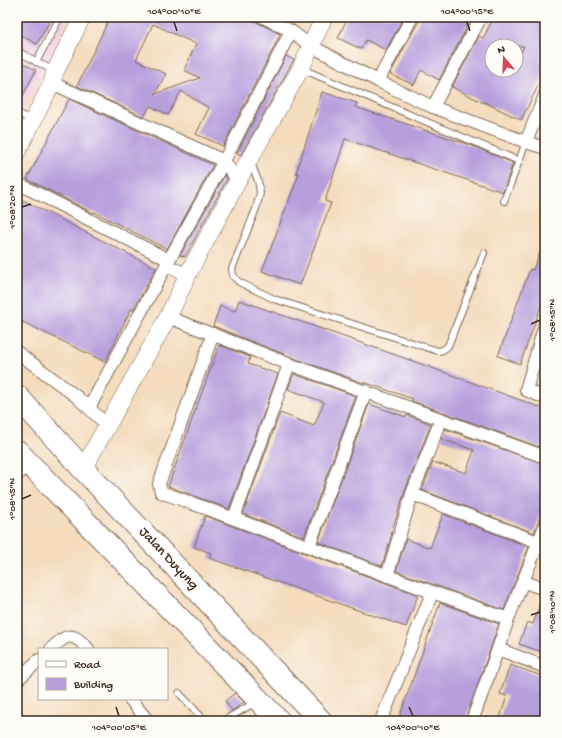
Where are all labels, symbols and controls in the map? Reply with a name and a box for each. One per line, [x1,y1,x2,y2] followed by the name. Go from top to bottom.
[147,6,201,18] text: 104°00'10"E
[440,6,494,18] text: 104°00'15"E
[484,38,524,78] north arrow
[496,44,507,57] text: N
[7,185,19,230] text: 1°08'20"N
[547,298,559,342] text: 1°08'15"N
[7,477,19,521] text: 1°08'15"N
[135,524,201,594] street label: Jalan Duyung
[547,590,559,634] text: 1°08'10"N
[38,648,168,700] legend
[74,659,101,673] text: Road
[73,679,113,693] text: Building
[91,722,147,734] text: 104°00'05"E
[386,722,440,734] text: 104°00'10"E

